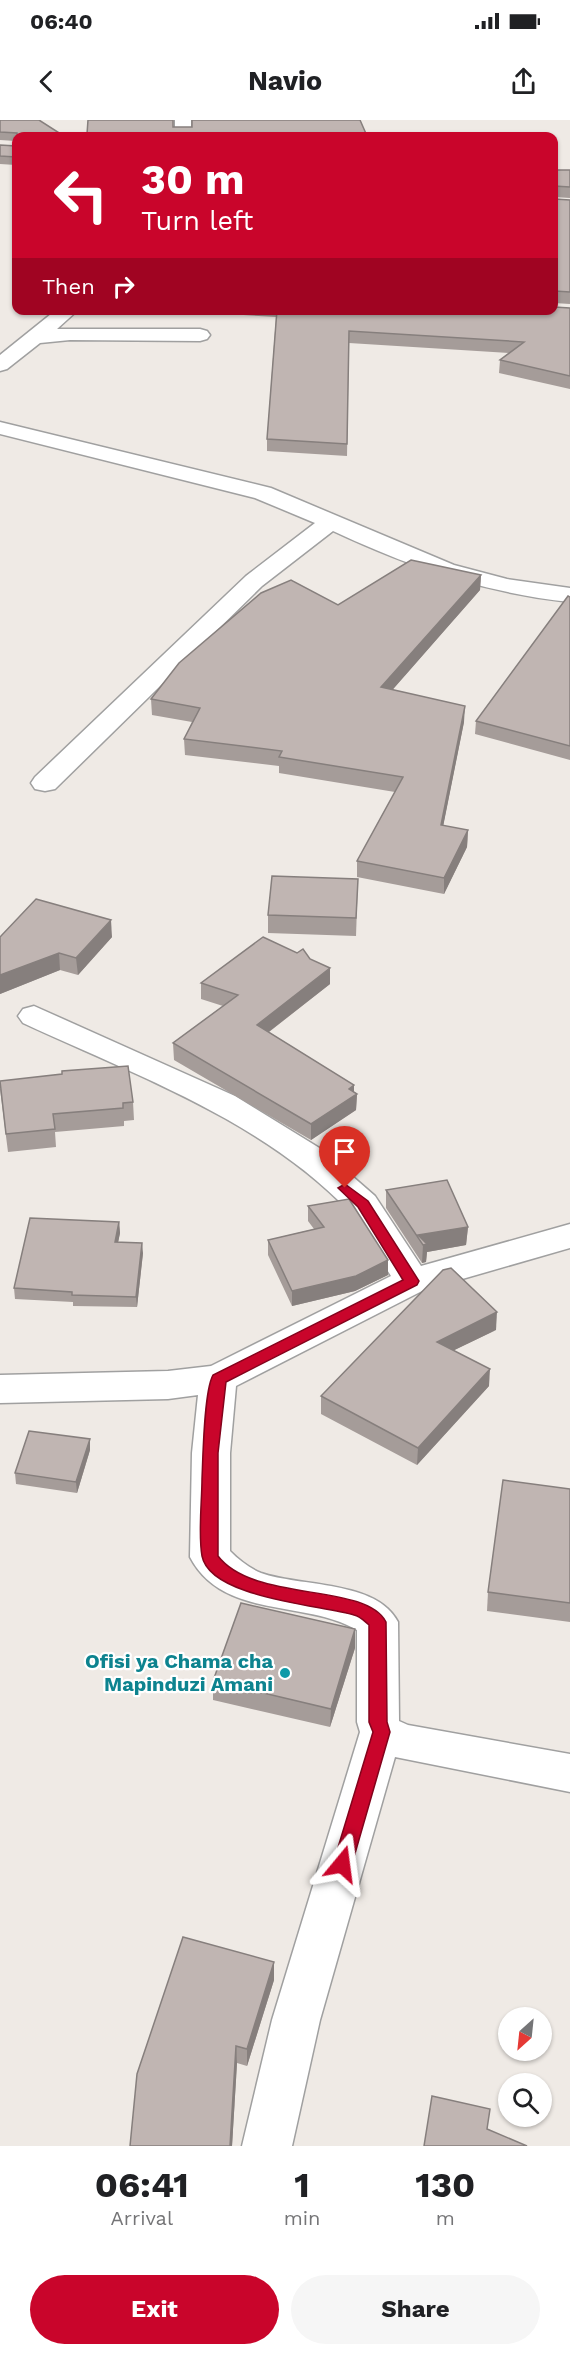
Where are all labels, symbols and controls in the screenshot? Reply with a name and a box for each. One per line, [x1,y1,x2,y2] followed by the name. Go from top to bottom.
[30,9,93,34] text: 06:40
[30,65,63,98] icon: back
[248,65,322,97] text: Navio
[507,65,540,98] icon: share
[141,155,245,204] text: 30 m
[42,156,120,234] icon: left
[141,205,253,237] text: Turn left
[107,270,140,303] icon: right
[42,274,95,299] text: Then
[319,1126,370,1188] pin
[328,1135,361,1168] icon: arrive
[85,1649,273,1696] place label: Ofisi ya Chama cha Mapinduzi Amani
[278,1666,292,1680] marker: Ofisi ya Chama cha Mapinduzi Amani
[310,1832,374,1896] position arrow
[498,2007,552,2061] north arrow
[498,2007,552,2127] map controls
[498,2073,552,2127] button: search
[95,2164,189,2206] text: 06:41
[294,2164,310,2206] text: 1
[415,2164,475,2206] text: 130
[111,2206,173,2230] text: Arrival
[284,2206,320,2230] text: min
[436,2206,455,2230] text: m
[30,2275,279,2344] button: Exit
[291,2275,540,2344] button: Share

